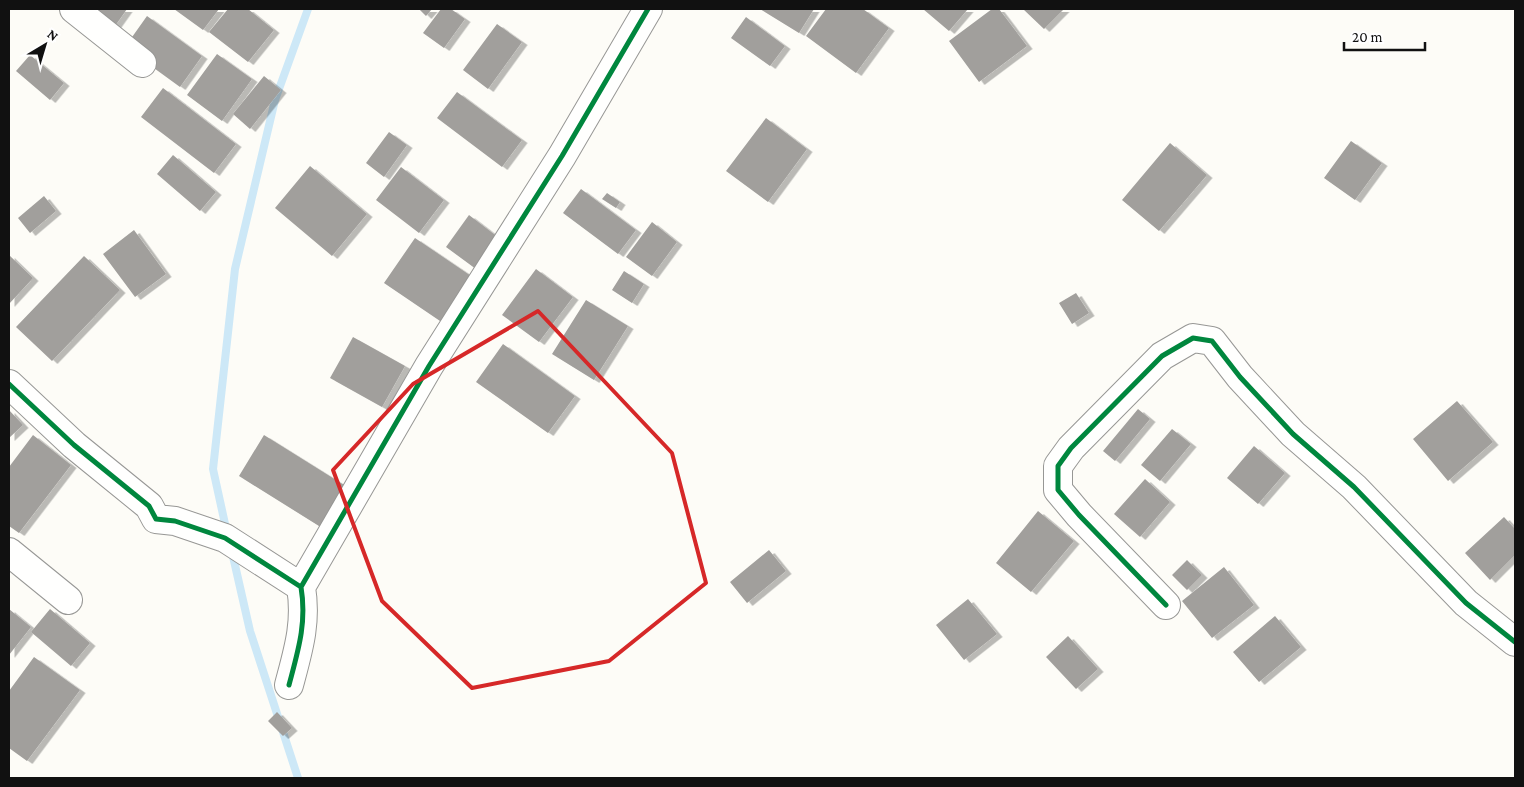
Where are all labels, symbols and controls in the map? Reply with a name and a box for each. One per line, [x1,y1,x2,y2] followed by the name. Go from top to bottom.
[20,20,70,70] north arrow
[1344,20,1425,52] scale bar
[44,26,62,44] text: N
[1352,29,1383,45] text: 20 m

